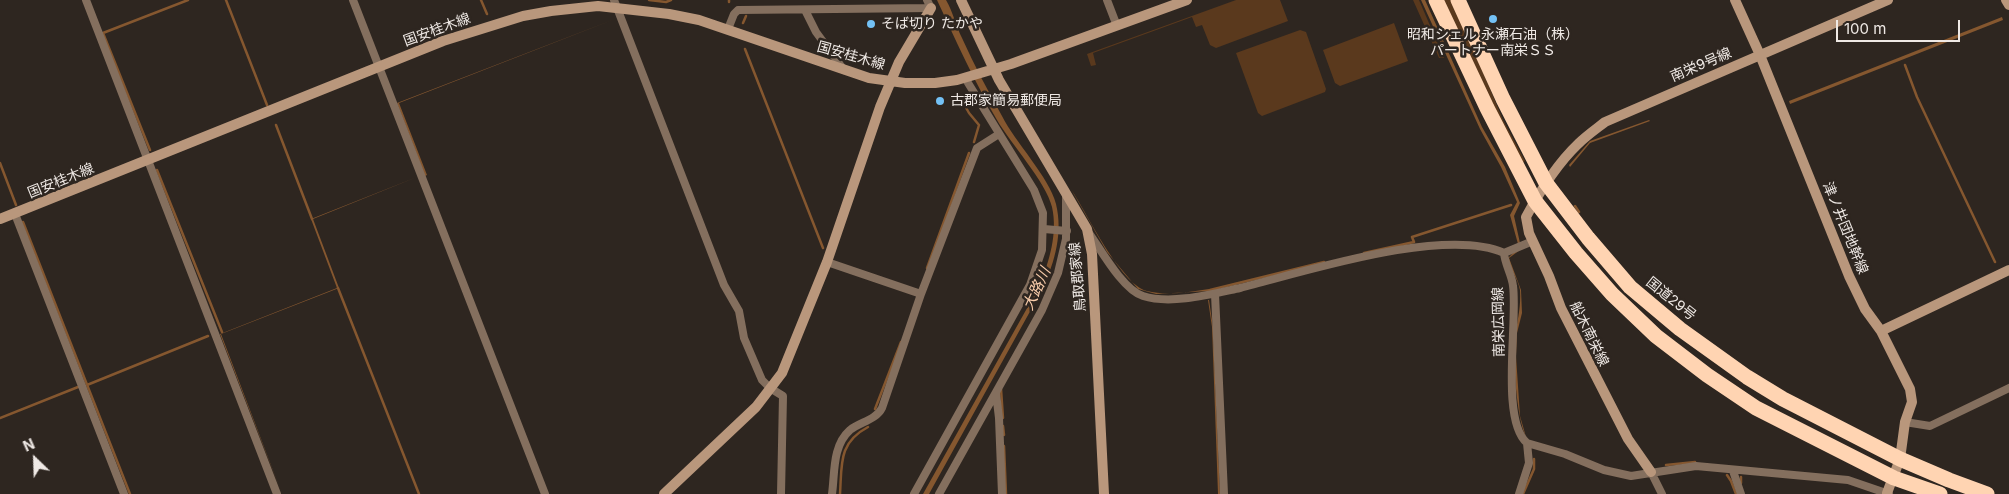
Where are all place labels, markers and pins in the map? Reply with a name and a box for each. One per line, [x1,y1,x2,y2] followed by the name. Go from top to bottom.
[1487,13,1499,25] marker: 昭和シェル 永瀬石油（株） パートナー南栄ＳＳ
[881,16,983,32] place label: そば切り たかや
[865,18,877,30] marker: そば切り たかや
[1407,27,1579,59] place label: 昭和シェル 永瀬石油（株） パートナー南栄ＳＳ
[950,93,1062,109] place label: 古郡家簡易郵便局
[934,95,946,107] marker: 古郡家簡易郵便局

